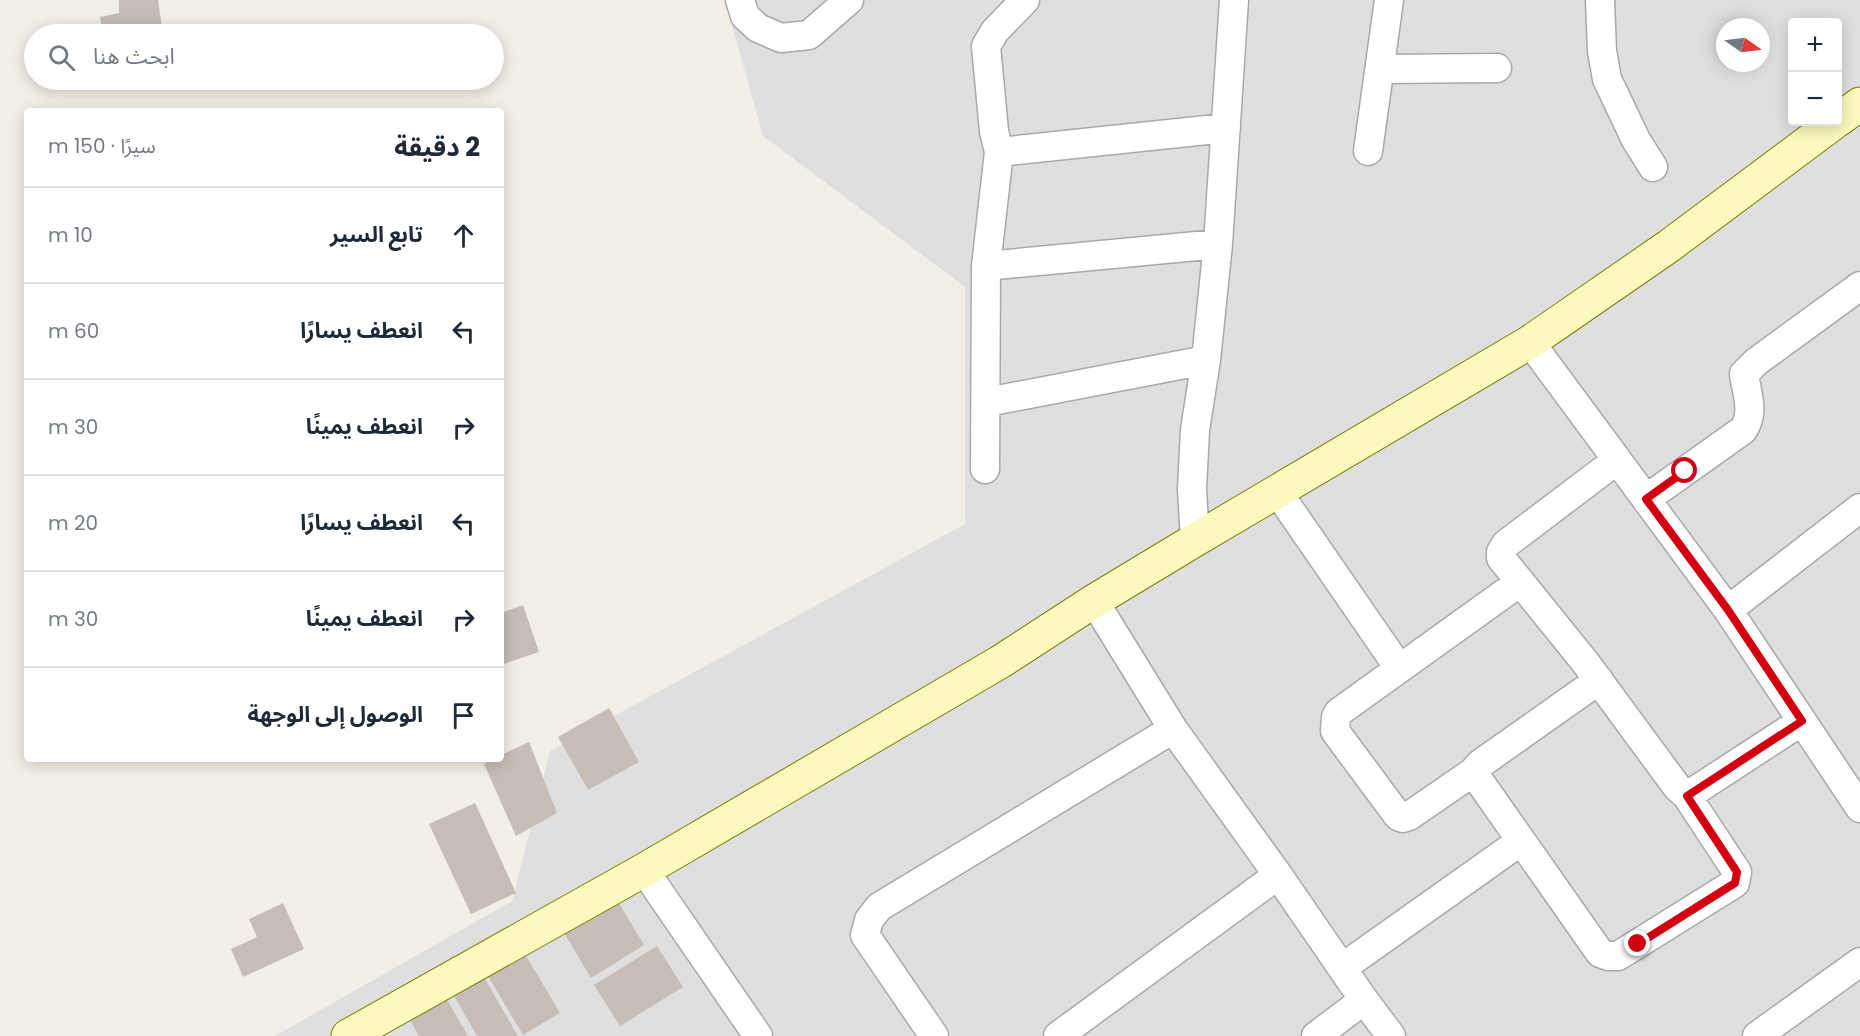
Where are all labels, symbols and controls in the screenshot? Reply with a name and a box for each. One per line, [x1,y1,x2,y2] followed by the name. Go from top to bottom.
[1716,18,1770,72] north arrow
[1788,18,1842,126] map controls
[1788,18,1842,72] button: +
[24,24,504,90] search box
[45,41,78,74] icon: search
[93,41,175,72] text: ابحث هنا
[1788,72,1842,126] button: −
[394,129,480,165] text: 2 دقيقة
[48,132,156,160] text: سيرًا · 150 m
[330,219,423,250] text: تابع السير
[447,219,480,252] icon: ahead
[48,221,93,249] text: 10 m
[300,315,423,346] text: انعطف يسارًا
[447,315,480,348] icon: left
[48,317,99,345] text: 60 m
[306,411,423,442] text: انعطف يمينًا
[447,411,480,444] icon: right
[48,413,98,441] text: 30 m
[1671,457,1697,483] route start
[300,507,423,538] text: انعطف يسارًا
[447,507,480,540] icon: left
[48,509,98,537] text: 20 m
[306,603,423,634] text: انعطف يمينًا
[447,603,480,636] icon: right
[48,605,98,633] text: 30 m
[248,699,423,730] text: الوصول إلى الوجهة
[447,699,480,732] icon: arrive
[1624,930,1650,956] route end

